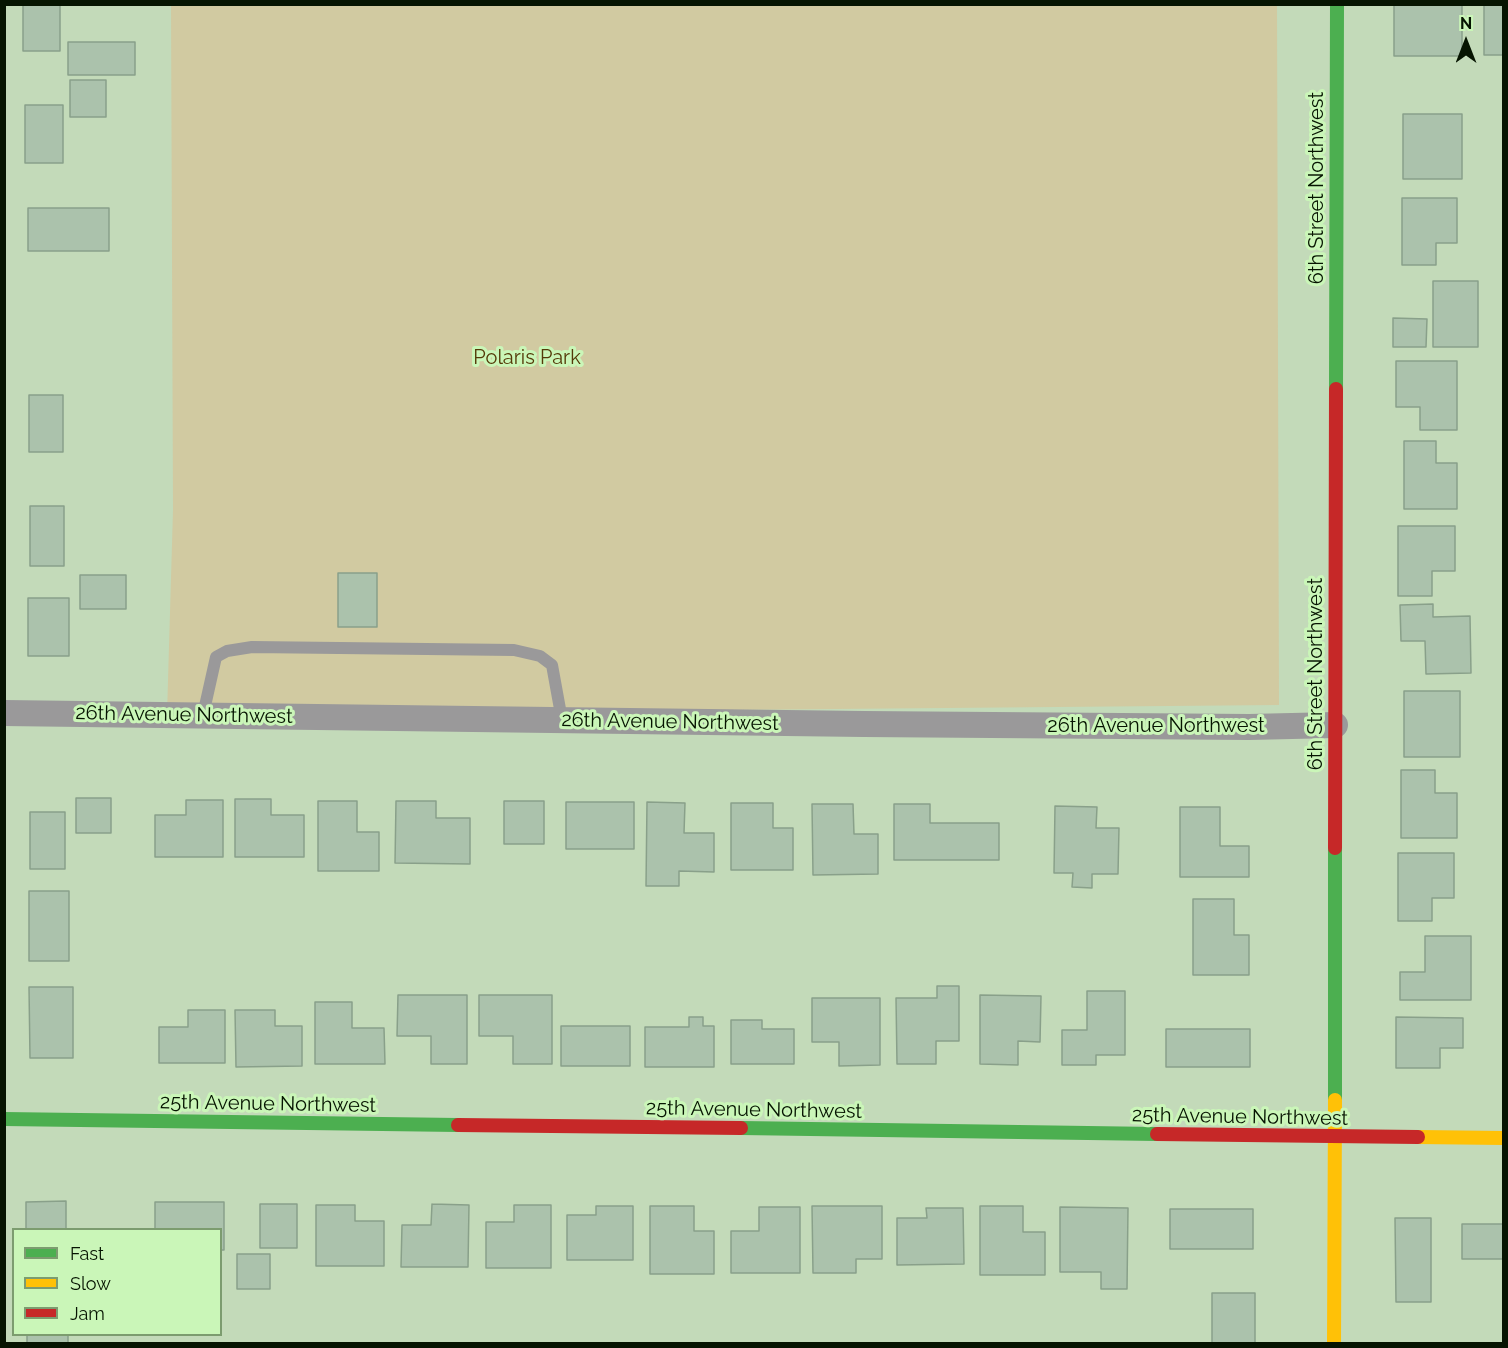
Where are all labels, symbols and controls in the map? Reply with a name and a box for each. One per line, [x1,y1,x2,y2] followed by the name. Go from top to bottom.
[1436,12,1496,72] north arrow
[1460,14,1472,33] text: N
[1305,92,1329,284] street label: 6th Street Northwest
[473,346,581,370] park label: Polaris Park
[1304,578,1328,770] street label: 6th Street Northwest
[75,701,293,729] street label: 26th Avenue Northwest
[561,708,779,736] street label: 26th Avenue Northwest
[1047,714,1265,738] street label: 26th Avenue Northwest
[160,1090,376,1118] street label: 25th Avenue Northwest
[646,1096,862,1124] street label: 25th Avenue Northwest
[1132,1103,1348,1131] street label: 25th Avenue Northwest
[12,1228,222,1336] legend
[70,1243,104,1264] text: Fast
[70,1273,111,1294] text: Slow
[70,1303,105,1324] text: Jam

